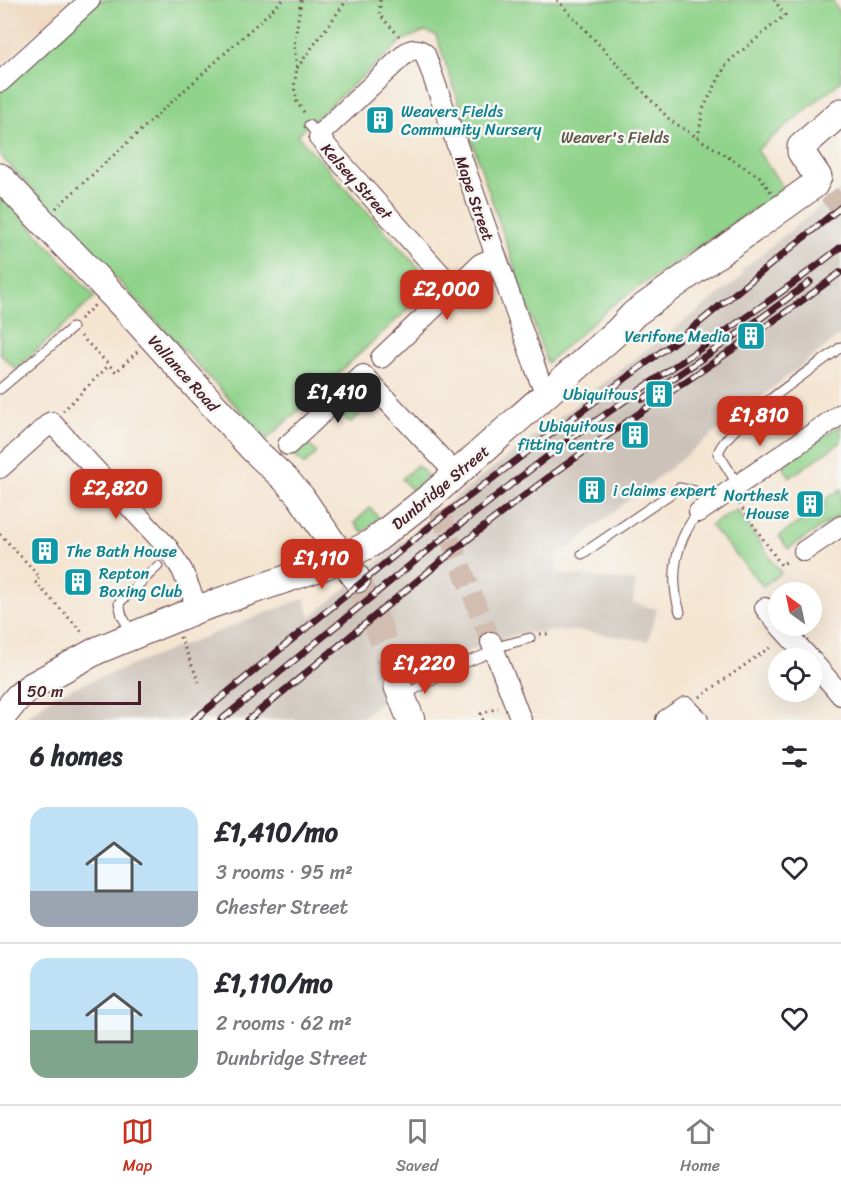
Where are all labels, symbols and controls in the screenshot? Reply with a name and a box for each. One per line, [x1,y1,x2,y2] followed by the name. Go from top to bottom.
[401,97,542,144] place label: Weavers Fields Community Nursery
[364,104,396,136] building icon: Weavers Fields Community Nursery
[561,123,669,152] park label: Weaver's Fields
[314,136,400,227] street label: Kelsey Street
[446,152,503,245] street label: Mape Street
[398,270,496,321] pin: £2,000
[414,272,480,307] text: £2,000
[735,320,767,352] building icon: Verifone Media
[624,322,730,351] place label: Verifone Media
[141,328,228,420] street label: Vallance Road
[289,373,387,424] pin: £1,410
[309,375,367,410] text: £1,410
[643,378,675,410] building icon: Ubiquitous
[563,380,639,409] place label: Ubiquitous
[711,396,809,447] pin: £1,810
[731,398,789,433] text: £1,810
[518,412,615,459] place label: Ubiquitous fitting centre
[619,419,651,451] building icon: Ubiquitous fitting centre
[385,437,496,537] street label: Dunbridge Street
[67,469,165,520] pin: £2,820
[84,471,148,506] text: £2,820
[576,474,608,506] building icon: i claims expert
[613,476,717,505] place label: i claims expert
[724,481,790,528] place label: Northesk House
[794,488,826,520] building icon: Northesk House
[29,535,61,567] building icon: The Bath House
[66,537,177,566] place label: The Bath House
[273,539,371,590] pin: £1,110
[295,541,349,576] text: £1,110
[99,559,183,606] place label: Repton Boxing Club
[62,566,94,598] building icon: Repton Boxing Club
[768,582,822,636] north arrow
[768,582,822,702] map controls
[376,644,474,695] pin: £1,220
[395,646,455,681] text: £1,220
[768,648,822,702] button: locate
[27,677,63,706] text: 50 m
[18,678,141,706] scale bar
[30,733,122,779] text: 6 homes
[778,740,811,773] icon: filters
[216,809,338,855] text: £1,410/mo
[78,831,150,903] icon: home
[778,851,811,884] icon: heart
[216,855,353,890] text: 3 rooms · 95 m²
[216,890,348,925] text: Chester Street
[216,960,333,1006] text: £1,110/mo
[78,982,150,1054] icon: home
[778,1002,811,1035] icon: heart
[216,1006,352,1041] text: 2 rooms · 62 m²
[216,1041,367,1076] text: Dunbridge Street
[121,1115,154,1180] tab: Map
[396,1115,438,1180] tab: Saved
[680,1115,720,1180] tab: Home

